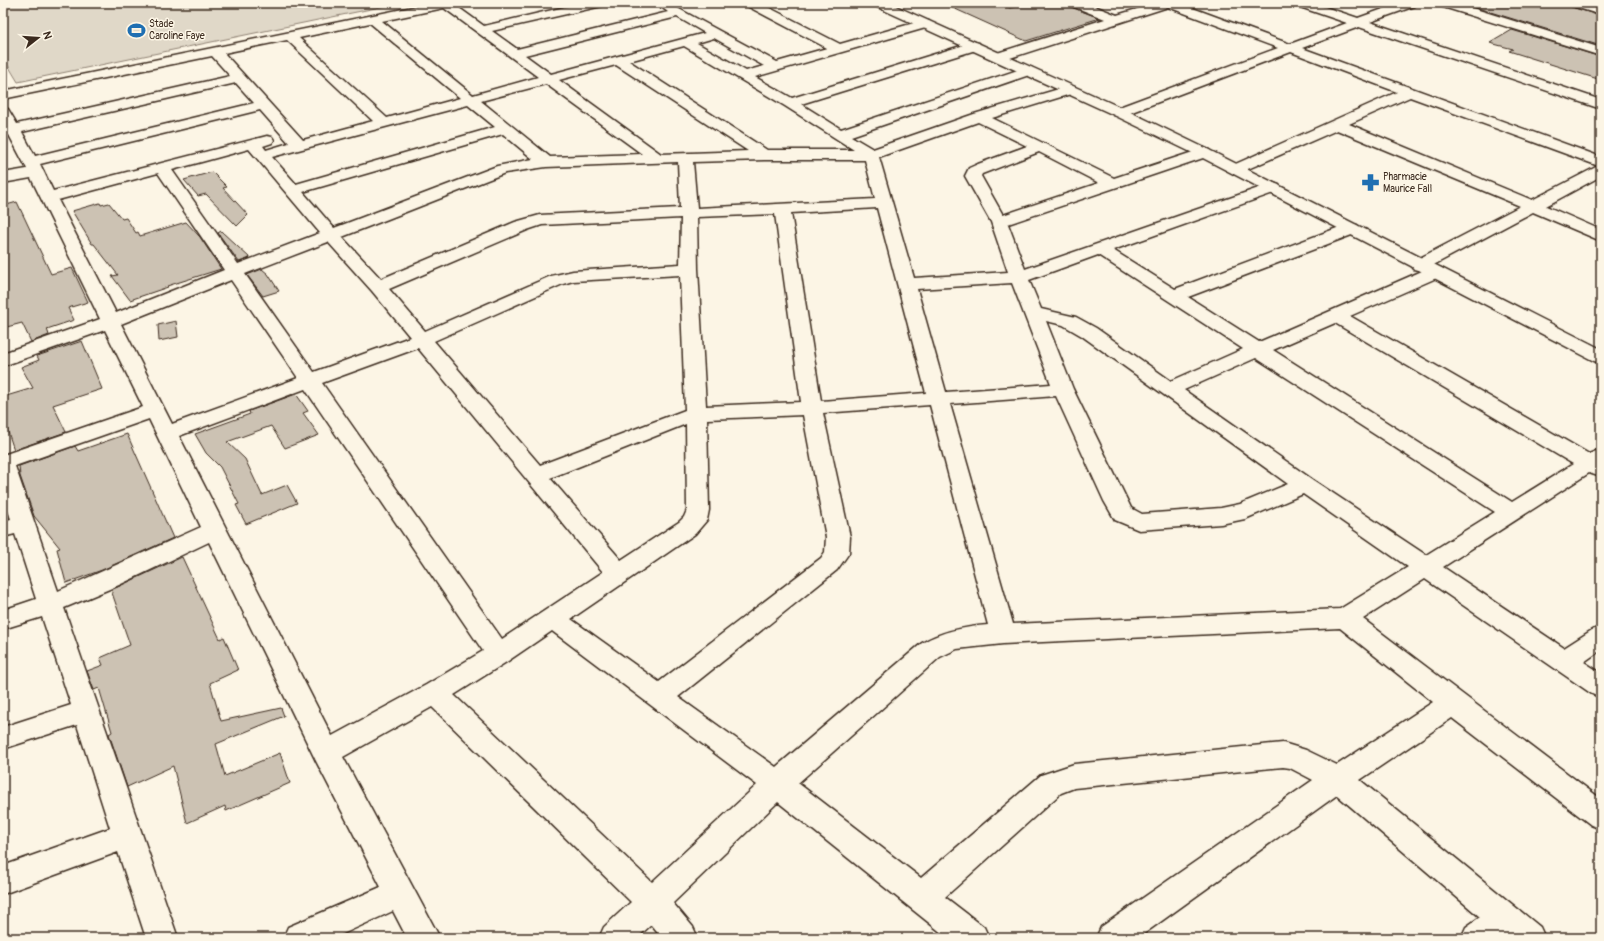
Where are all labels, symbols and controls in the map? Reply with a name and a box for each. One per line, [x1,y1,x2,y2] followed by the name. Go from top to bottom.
[18,18,58,58] north arrow
[149,18,205,42] place label: Stade Caroline Faye
[126,20,146,40] sports icon: Stade Caroline Faye
[40,30,55,41] text: N
[1383,171,1432,195] place label: Pharmacie Maurice Fall
[1360,173,1380,193] pharmacy icon: Pharmacie Maurice Fall

